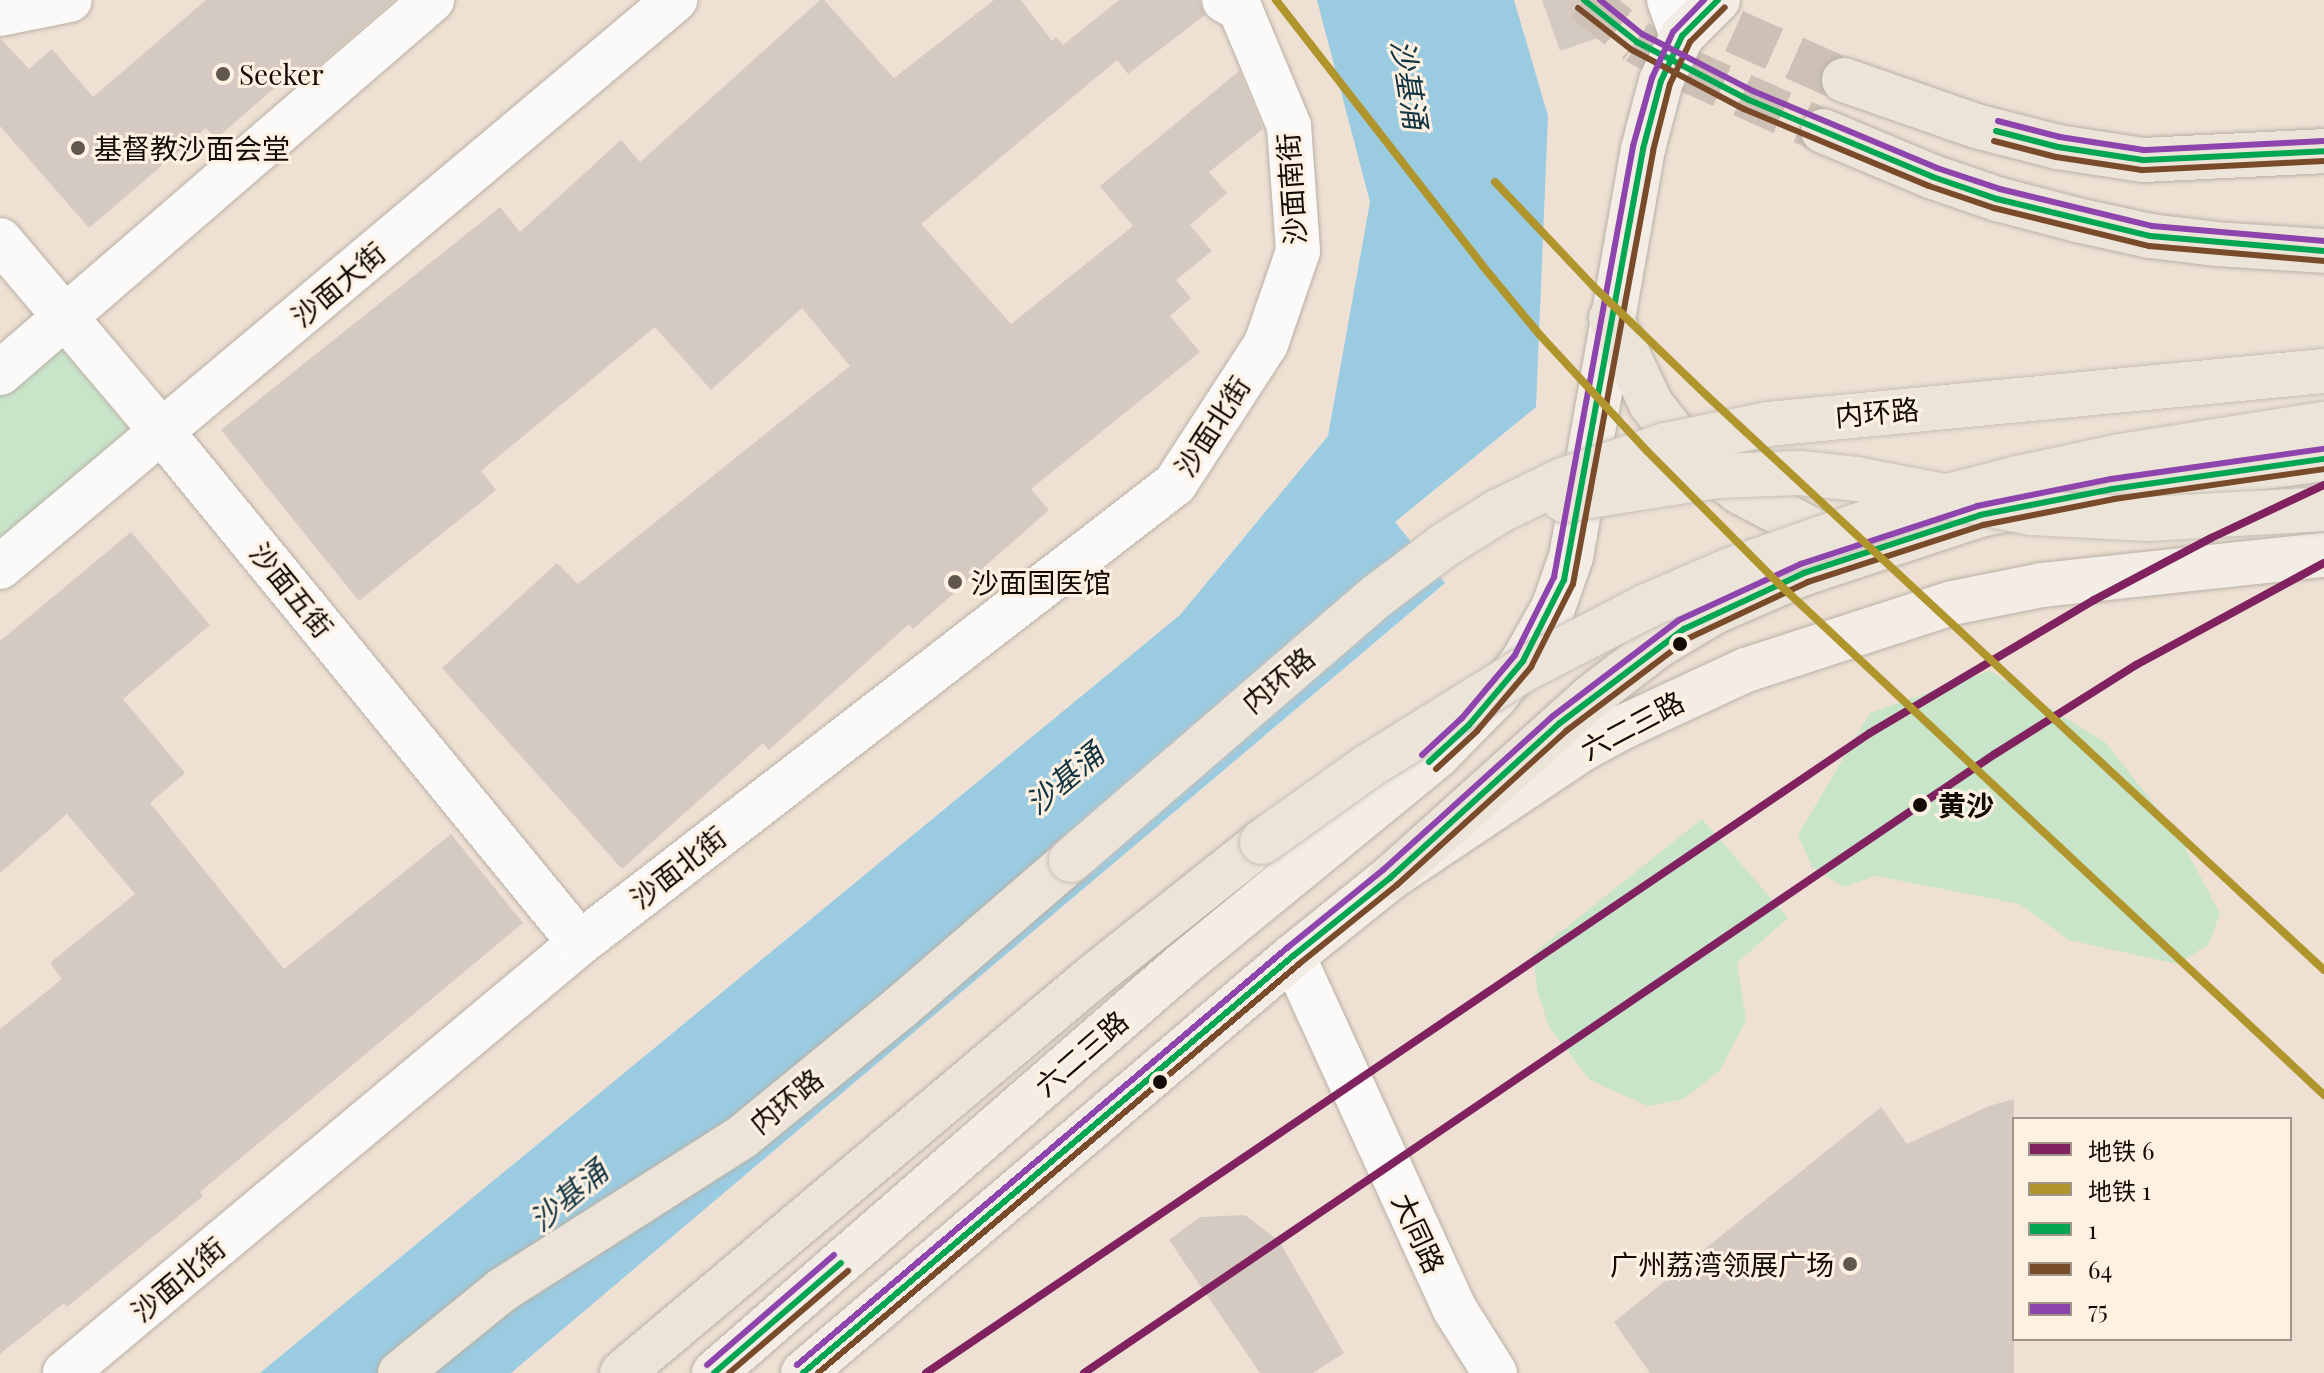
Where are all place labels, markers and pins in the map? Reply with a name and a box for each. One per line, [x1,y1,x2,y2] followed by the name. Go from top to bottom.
[239,57,324,91] place label: Seeker
[214,65,232,83] marker: Seeker
[94,131,290,165] place label: 基督教沙面会堂
[69,139,87,157] marker: 基督教沙面会堂
[971,565,1111,599] place label: 沙面国医馆
[946,573,964,591] marker: 沙面国医馆
[1672,636,1688,652] unlabelled marker
[1938,788,1994,822] place label: 黄沙
[1909,794,1931,816] marker: 黄沙
[1152,1074,1168,1090] unlabelled marker
[1610,1247,1834,1281] place label: 广州荔湾领展广场
[1841,1255,1859,1273] marker: 广州荔湾领展广场

